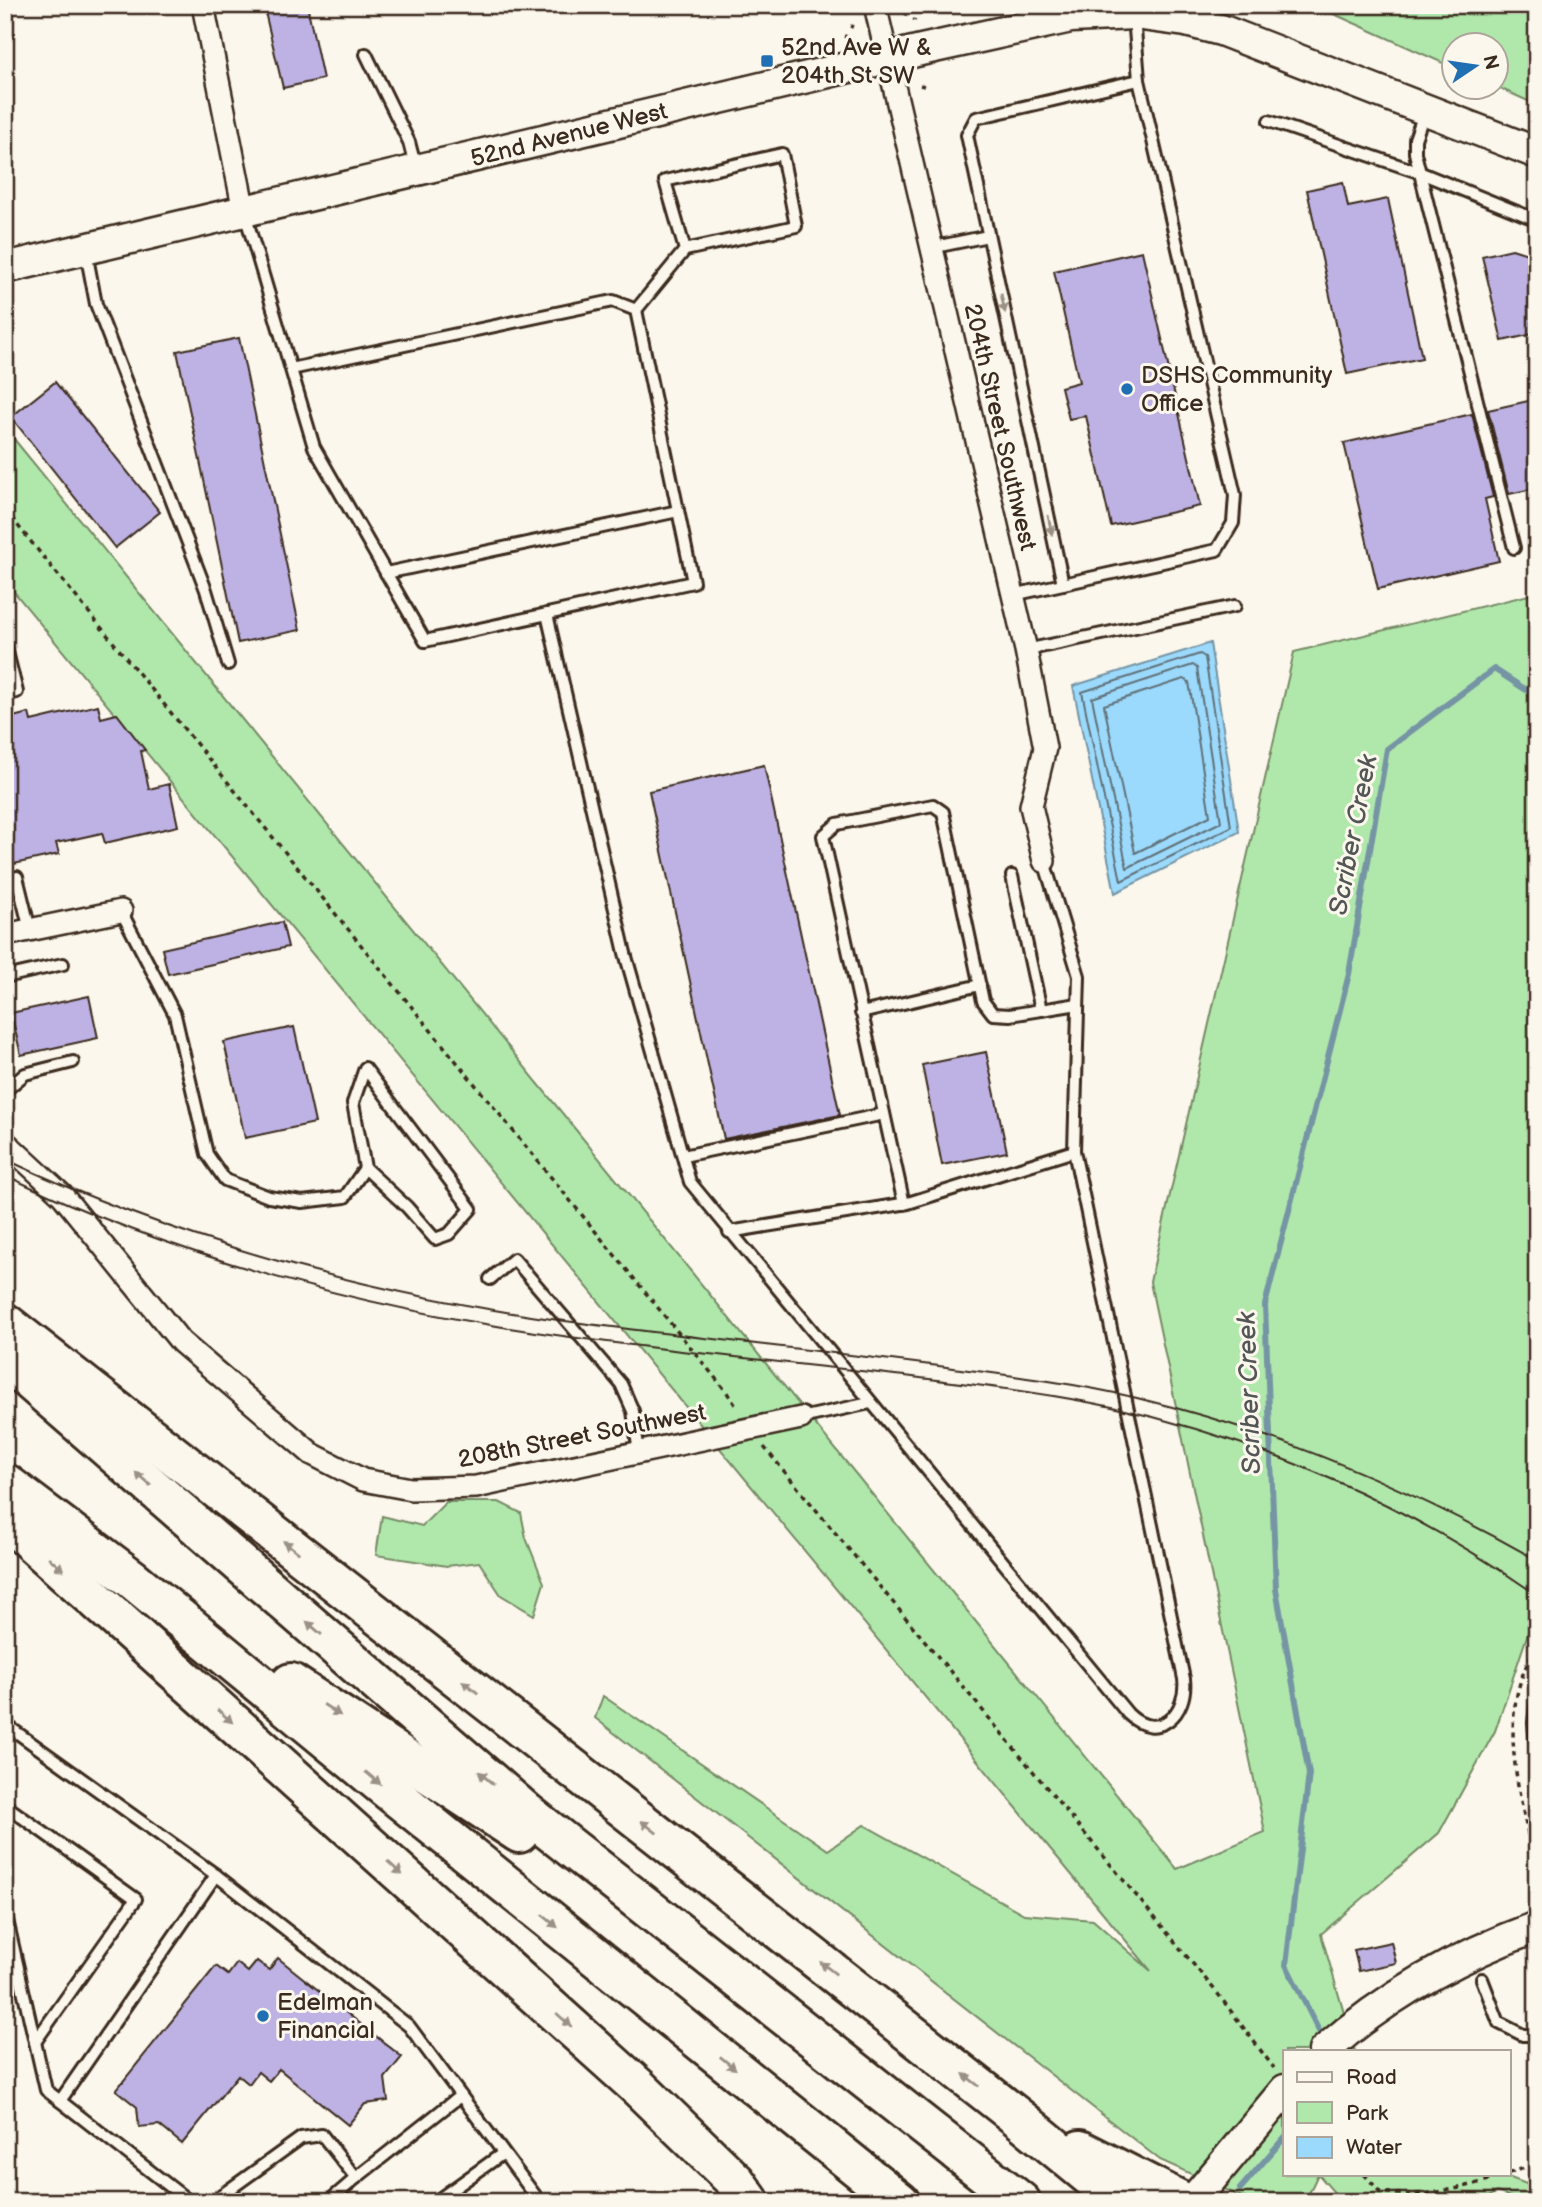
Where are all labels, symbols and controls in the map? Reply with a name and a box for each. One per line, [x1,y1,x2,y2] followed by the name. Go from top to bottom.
[1440,32,1510,102] north arrow
[781,33,932,90] place label: 52nd Ave W & 204th St SW
[759,53,775,69] marker: 52nd Ave W & 204th St SW
[1477,53,1503,72] text: N
[468,96,671,173] street label: 52nd Avenue West
[997,292,1008,314] one-way arrow
[957,301,1043,554] street label: 204th Street Southwest
[1141,361,1333,418] place label: DSHS Community Office
[1119,381,1135,397] marker: DSHS Community Office
[1045,514,1056,536] one-way arrow
[1323,751,1385,918] water label: Scriber Creek
[1232,1310,1268,1475] water label: Scriber Creek
[456,1398,709,1474] street label: 208th Street Southwest
[134,1472,151,1487] one-way arrow
[282,1539,300,1554] one-way arrow
[47,1556,65,1572] one-way arrow
[305,1620,323,1636] one-way arrow
[461,1680,479,1695] one-way arrow
[323,1703,341,1717] one-way arrow
[216,1708,234,1724] one-way arrow
[364,1770,381,1785] one-way arrow
[477,1770,495,1786] one-way arrow
[640,1820,658,1835] one-way arrow
[386,1860,404,1876] one-way arrow
[541,1913,559,1928] one-way arrow
[819,1960,837,1975] one-way arrow
[277,1988,375,2045] place label: Edelman Financial
[255,2008,271,2024] marker: Edelman Financial
[555,2012,573,2028] one-way arrow
[1283,2050,1510,2176] legend
[719,2055,736,2070] one-way arrow
[1346,2065,1397,2090] text: Road
[963,2073,981,2088] one-way arrow
[1346,2101,1389,2126] text: Park
[1346,2135,1402,2160] text: Water

